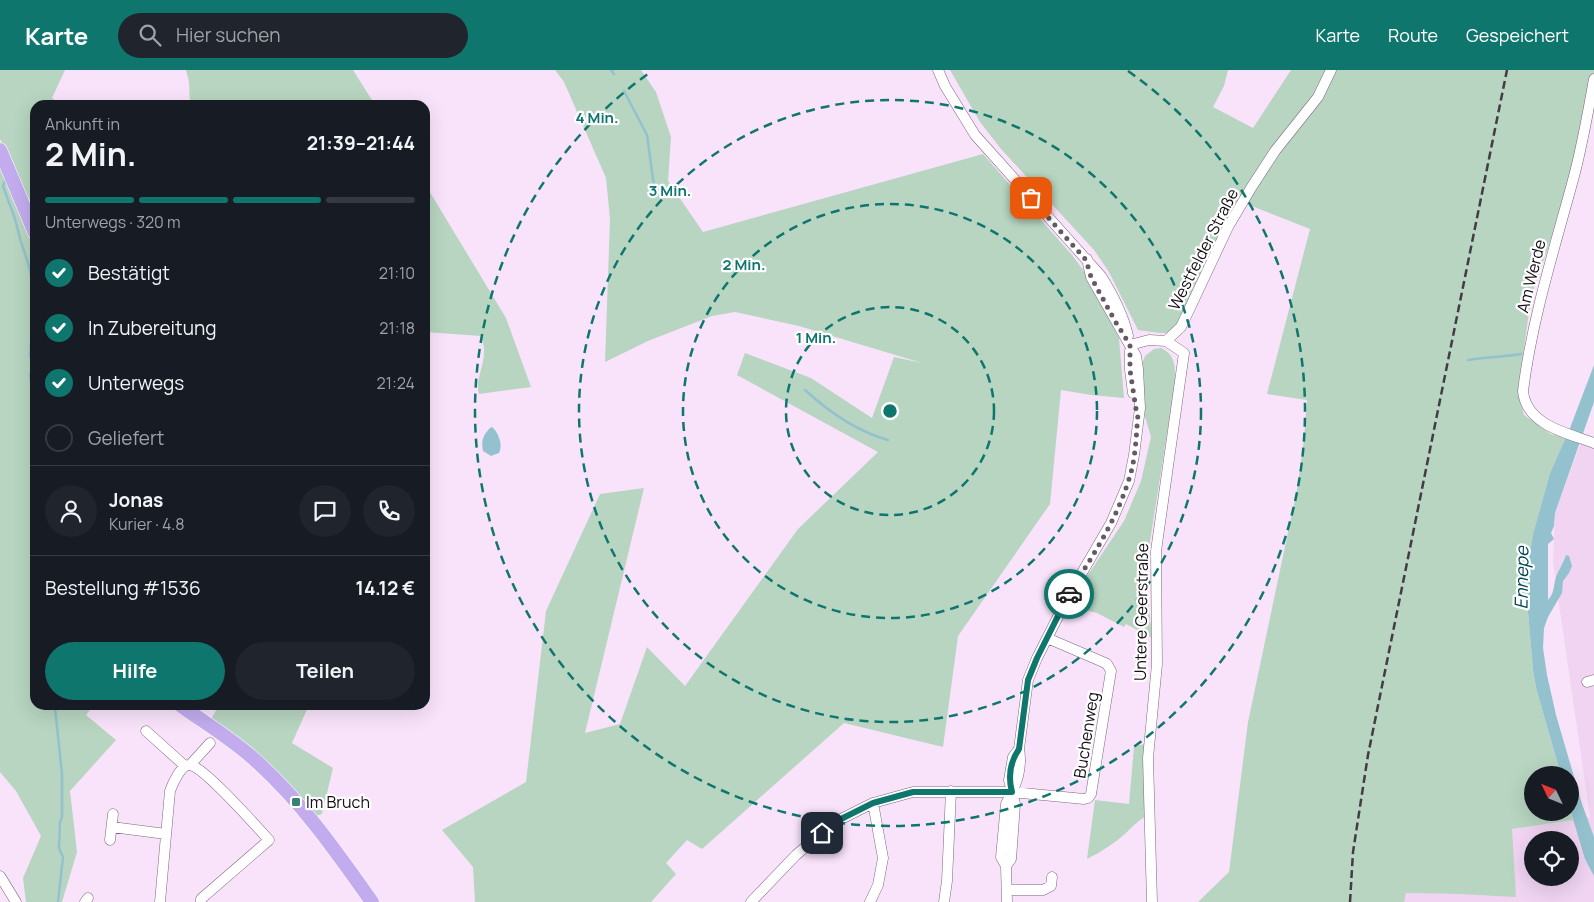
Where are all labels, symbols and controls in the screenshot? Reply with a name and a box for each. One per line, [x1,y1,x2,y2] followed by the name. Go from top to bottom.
[118,13,468,58] search box
[25,19,88,52] text: Karte
[136,21,164,49] icon: search
[176,22,280,48] text: Hier suchen
[1315,23,1360,47] text: Karte
[1388,23,1438,47] text: Route
[1466,23,1569,47] text: Gespeichert
[575,107,619,128] text: 4 Min.
[45,113,120,135] text: Ankunft in
[307,130,415,156] text: 21:39–21:44
[45,132,137,176] text: 2 Min.
[1010,177,1052,219] pin
[649,180,691,201] text: 3 Min.
[1017,184,1045,212] icon: bag
[1163,184,1243,314] street label: Westfelder Straße
[45,211,181,233] text: Unterwegs · 320 m
[1511,237,1551,315] street label: Am Werde
[723,254,765,275] text: 2 Min.
[45,259,73,287] icon: check
[88,260,170,286] text: Bestätigt
[379,262,415,284] text: 21:10
[45,314,73,342] icon: check
[88,315,216,341] text: In Zubereitung
[379,317,415,339] text: 21:18
[796,327,836,348] text: 1 Min.
[45,369,73,397] icon: check
[88,370,184,396] text: Unterwegs
[377,372,415,394] text: 21:24
[881,402,899,420] centre of rings
[88,425,164,451] text: Geliefert
[45,485,97,537] button: person
[299,485,351,537] button: chat
[363,485,415,537] button: phone
[109,487,163,513] text: Jonas
[109,513,185,535] text: Kurier · 4.8
[1129,543,1153,681] street label: Untere Geerstraße
[1508,545,1534,610] water label: Ennepe
[1044,569,1094,619] courier
[45,575,201,601] text: Bestellung #1536
[356,575,415,601] text: 14.12 €
[1055,580,1083,608] icon: car
[45,642,225,700] button: Hilfe
[235,642,415,700] button: Teilen
[1068,690,1104,780] street label: Buchenweg
[1524,766,1579,821] north arrow
[1524,766,1579,886] map controls
[306,791,370,813] place label: Im Bruch
[290,796,302,808] marker: Im Bruch
[801,812,843,854] pin
[808,819,836,847] icon: home
[1524,831,1579,886] button: locate

